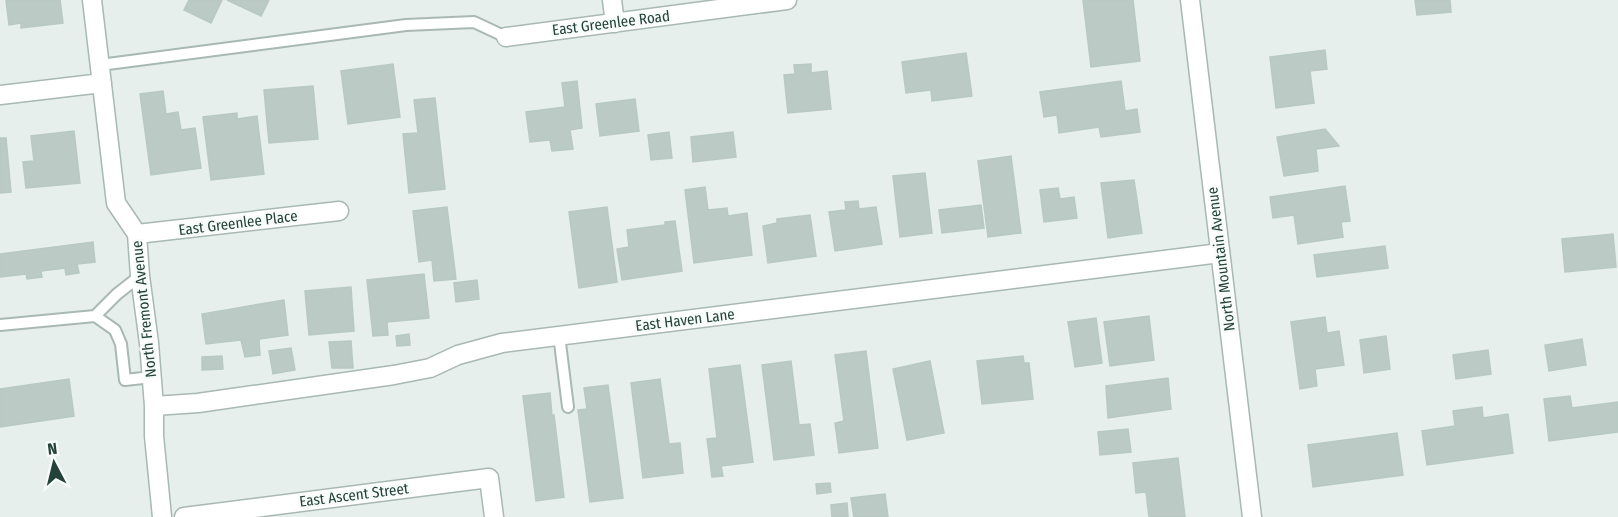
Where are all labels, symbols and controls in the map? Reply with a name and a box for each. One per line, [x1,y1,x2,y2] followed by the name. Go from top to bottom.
[551,7,671,39] street label: East Greenlee Road
[1203,186,1239,332] street label: North Mountain Avenue
[177,207,299,239] street label: East Greenlee Place
[128,240,160,378] street label: North Fremont Avenue
[634,305,736,335] street label: East Haven Lane
[24,433,84,493] north arrow
[46,439,58,459] text: N
[298,479,410,511] street label: East Ascent Street

